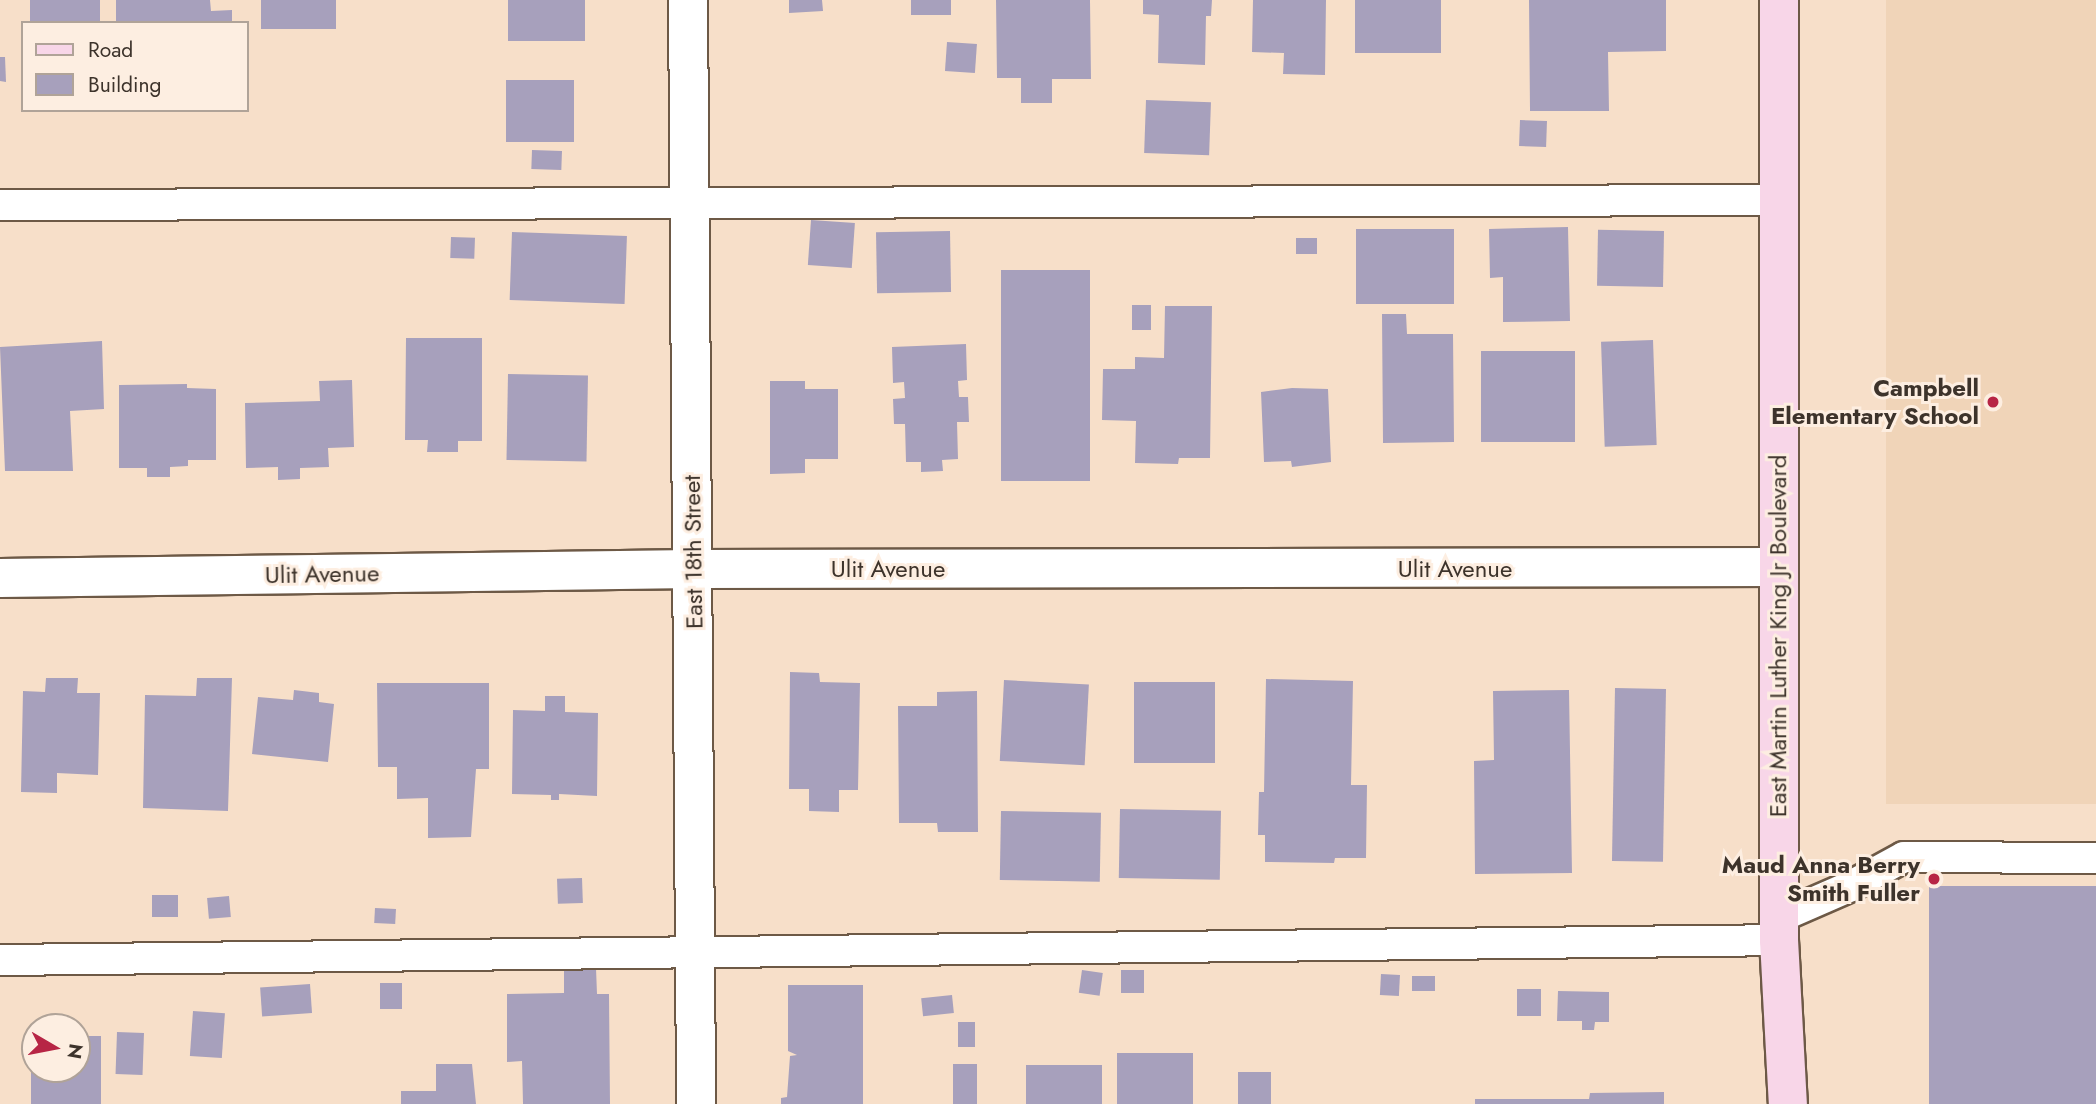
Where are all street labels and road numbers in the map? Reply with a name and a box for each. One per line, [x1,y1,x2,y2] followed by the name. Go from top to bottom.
[1764,455,1792,817] street label: East Martin Luther King Jr Boulevard
[677,475,709,629] street label: East 18th Street
[831,555,945,583] street label: Ulit Avenue
[1398,555,1512,583] street label: Ulit Avenue
[265,559,379,589] street label: Ulit Avenue

